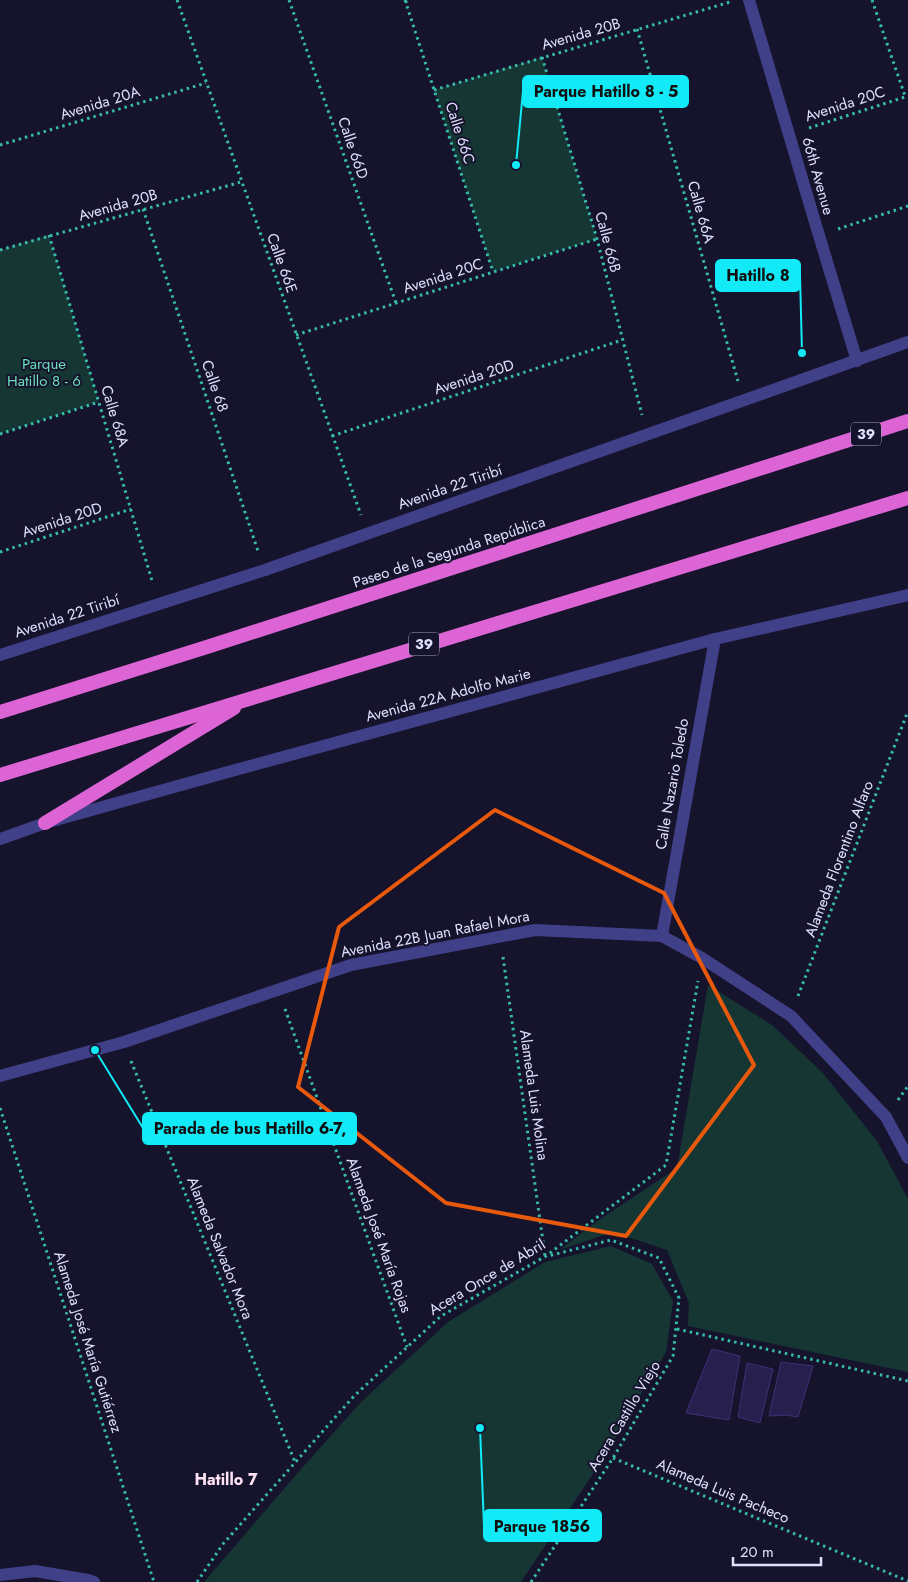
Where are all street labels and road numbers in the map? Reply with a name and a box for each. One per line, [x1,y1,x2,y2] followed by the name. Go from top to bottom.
[539,12,623,56] street label: Avenida 20B
[57,80,143,126] street label: Avenida 20A
[802,81,888,127] street label: Avenida 20C
[440,99,480,167] street label: Calle 66C
[332,114,374,182] street label: Calle 66D
[796,135,840,218] street label: 66th Avenue
[682,178,720,246] street label: Calle 66A
[76,183,160,227] street label: Avenida 20B
[589,209,627,275] street label: Calle 66B
[261,230,303,296] street label: Calle 66E
[400,253,486,299] street label: Avenida 20C
[431,354,517,400] street label: Avenida 20D
[196,357,234,415] street label: Calle 68
[95,383,135,449] street label: Calle 68A
[851,422,881,446] road number: 39
[395,458,506,515] street label: Avenida 22 Tiribí
[19,497,105,543] street label: Avenida 20D
[350,511,548,593] street label: Paseo de la Segunda República
[12,588,123,643] street label: Avenida 22 Tiribí
[409,633,439,656] road number: 39
[363,662,533,728] street label: Avenida 22A Adolfo Marie
[650,717,694,851] street label: Calle Nazario Toledo
[799,778,879,940] street label: Alameda Florentino Alfaro
[339,905,531,963] street label: Avenida 22B Juan Rafael Mora
[514,1028,554,1162] street label: Alameda Luis Molina
[341,1154,417,1316] street label: Alameda José María Rojas
[181,1173,259,1323] street label: Alameda Salvador Mora
[425,1233,549,1321] street label: Acera Once de Abril
[48,1248,128,1436] street label: Alameda José María Gutiérrez
[582,1356,666,1476] street label: Acera Castillo Viejo
[653,1453,793,1529] street label: Alameda Luis Pacheco

